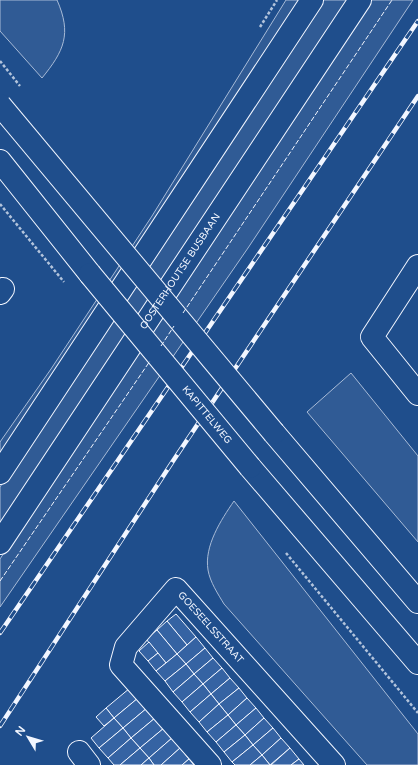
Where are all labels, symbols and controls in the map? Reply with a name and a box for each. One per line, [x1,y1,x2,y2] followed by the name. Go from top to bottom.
[137,211,223,332] street label: OOSTERHOUTSE BUSBAAN
[179,384,234,446] street label: KAPITTELWEG
[175,589,246,666] street label: GOESEELSSTRAAT
[8,717,48,757] north arrow
[13,724,28,739] text: N

